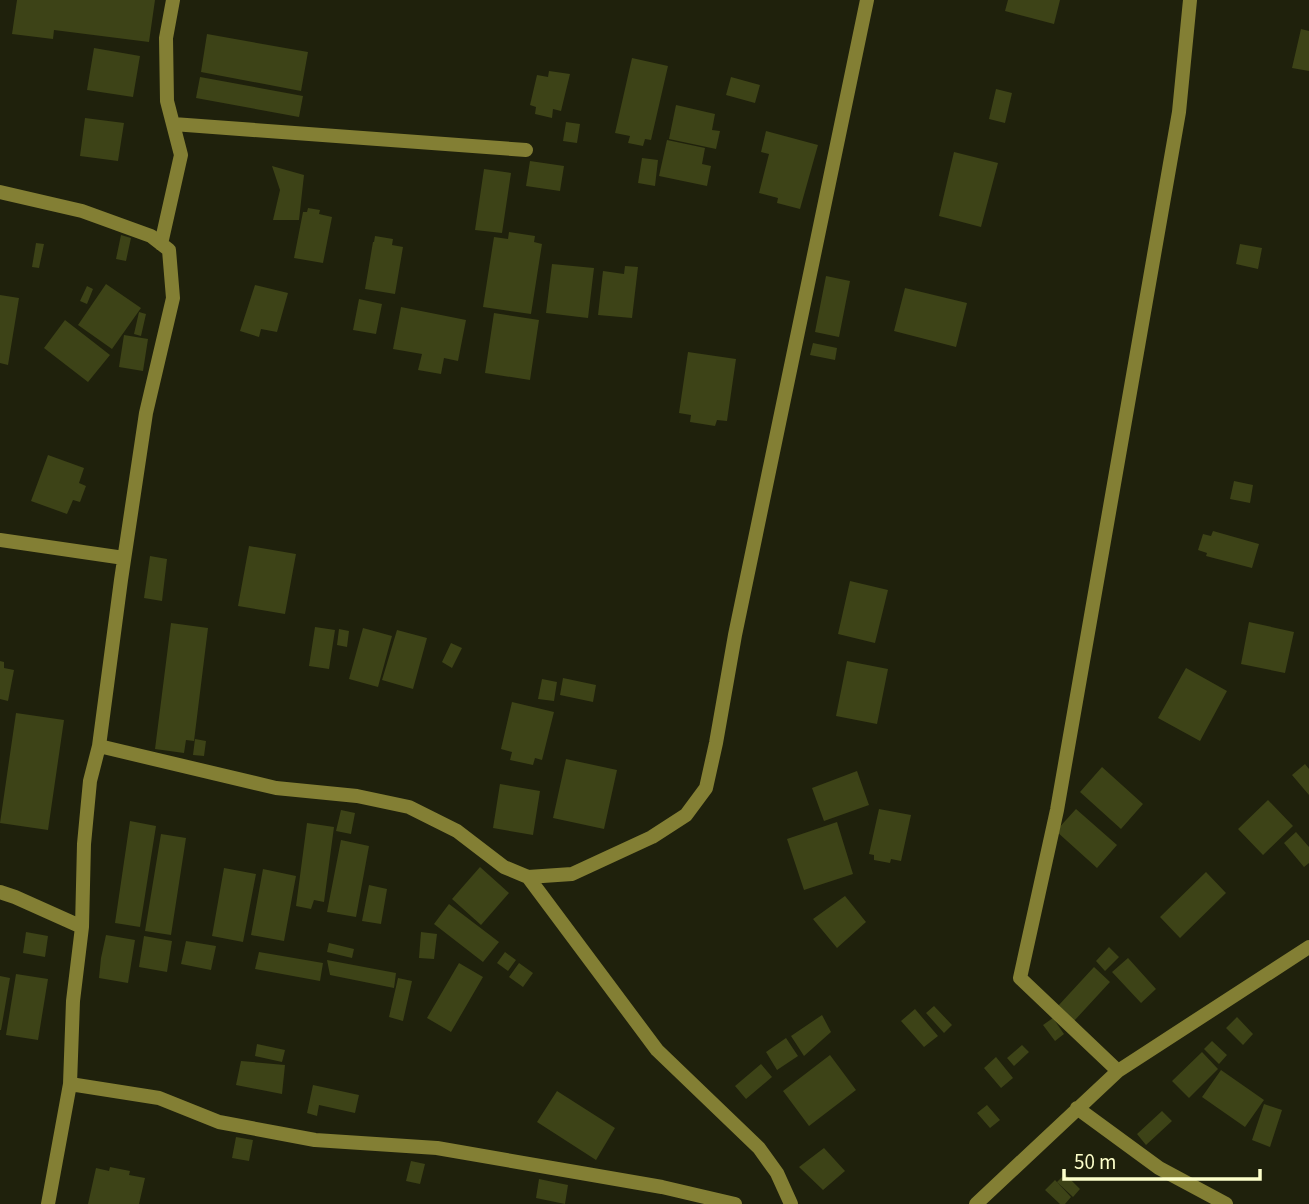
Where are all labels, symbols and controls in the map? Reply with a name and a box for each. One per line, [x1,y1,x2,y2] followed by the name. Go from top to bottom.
[1064,1138,1260,1182] scale bar
[1074,1147,1116,1177] text: 50 m

